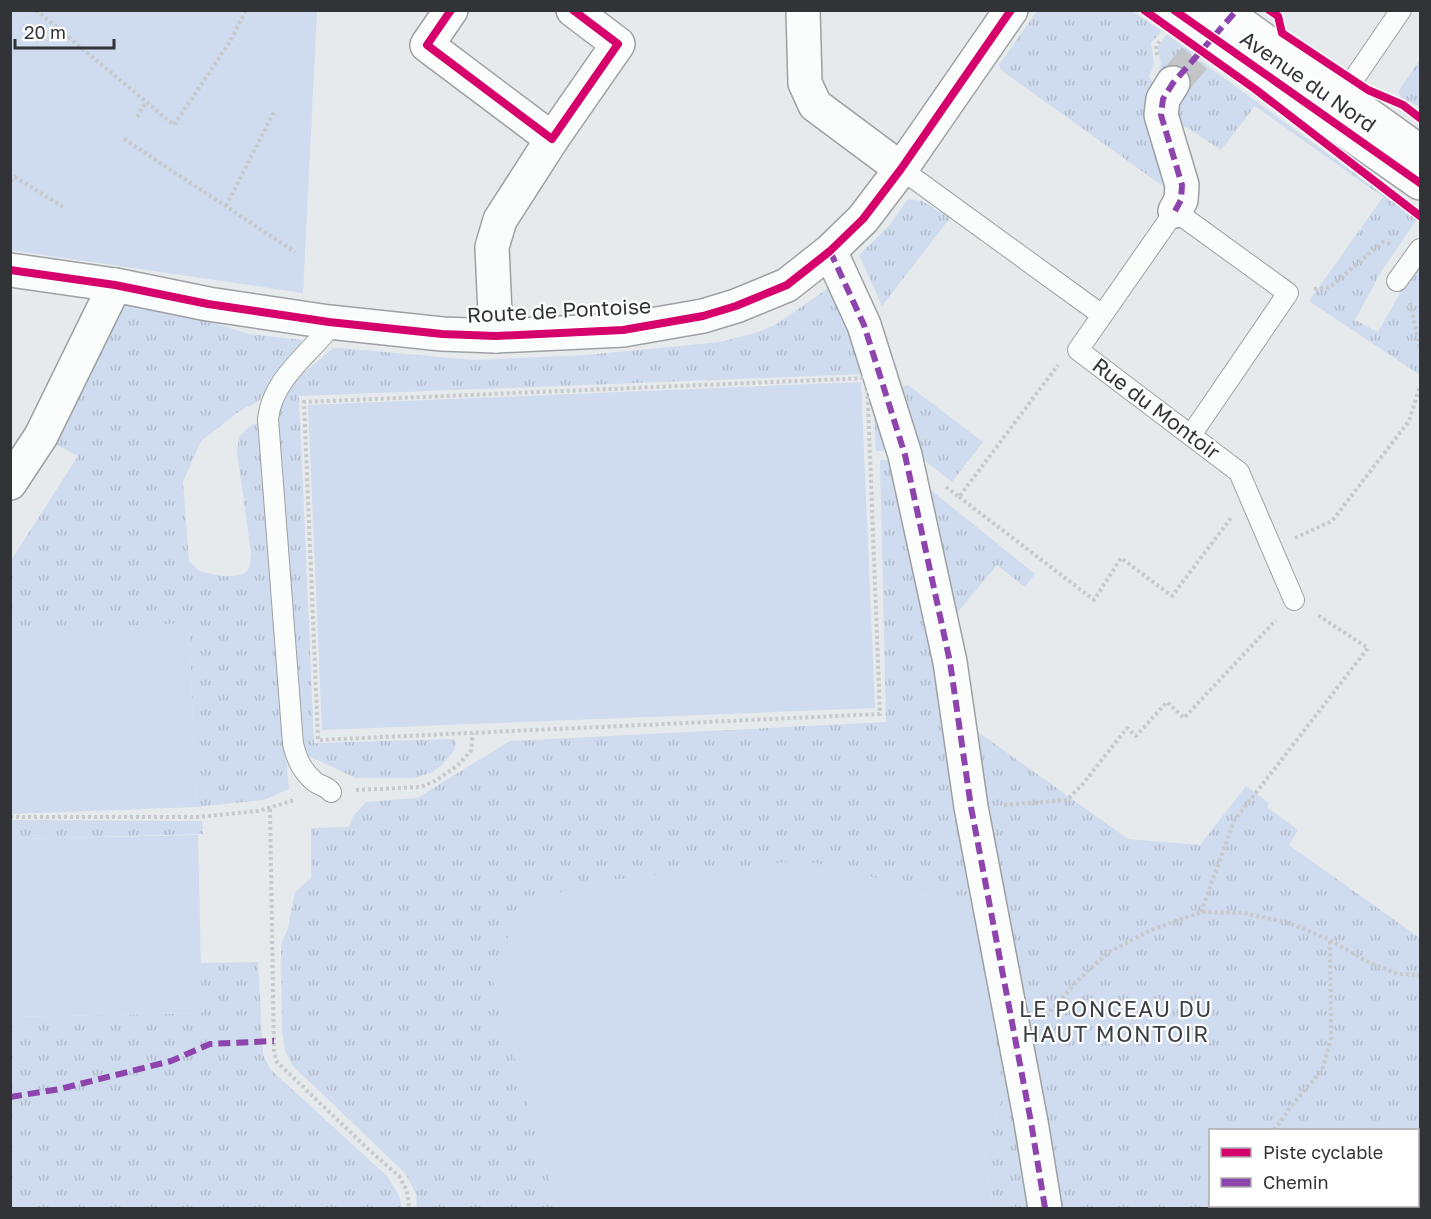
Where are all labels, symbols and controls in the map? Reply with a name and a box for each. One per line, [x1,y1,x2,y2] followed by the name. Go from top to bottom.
[15,12,114,50] scale bar
[24,21,66,43] text: 20 m
[1236,25,1381,138] street label: Avenue du Nord
[466,292,652,328] street label: Route de Pontoise
[1088,352,1226,465] street label: Rue du Montoir
[1019,995,1213,1047] district label: LE PONCEAU DU HAUT MONTOIR
[1209,1129,1419,1207] legend
[1263,1141,1383,1163] text: Piste cyclable
[1263,1171,1329,1193] text: Chemin

